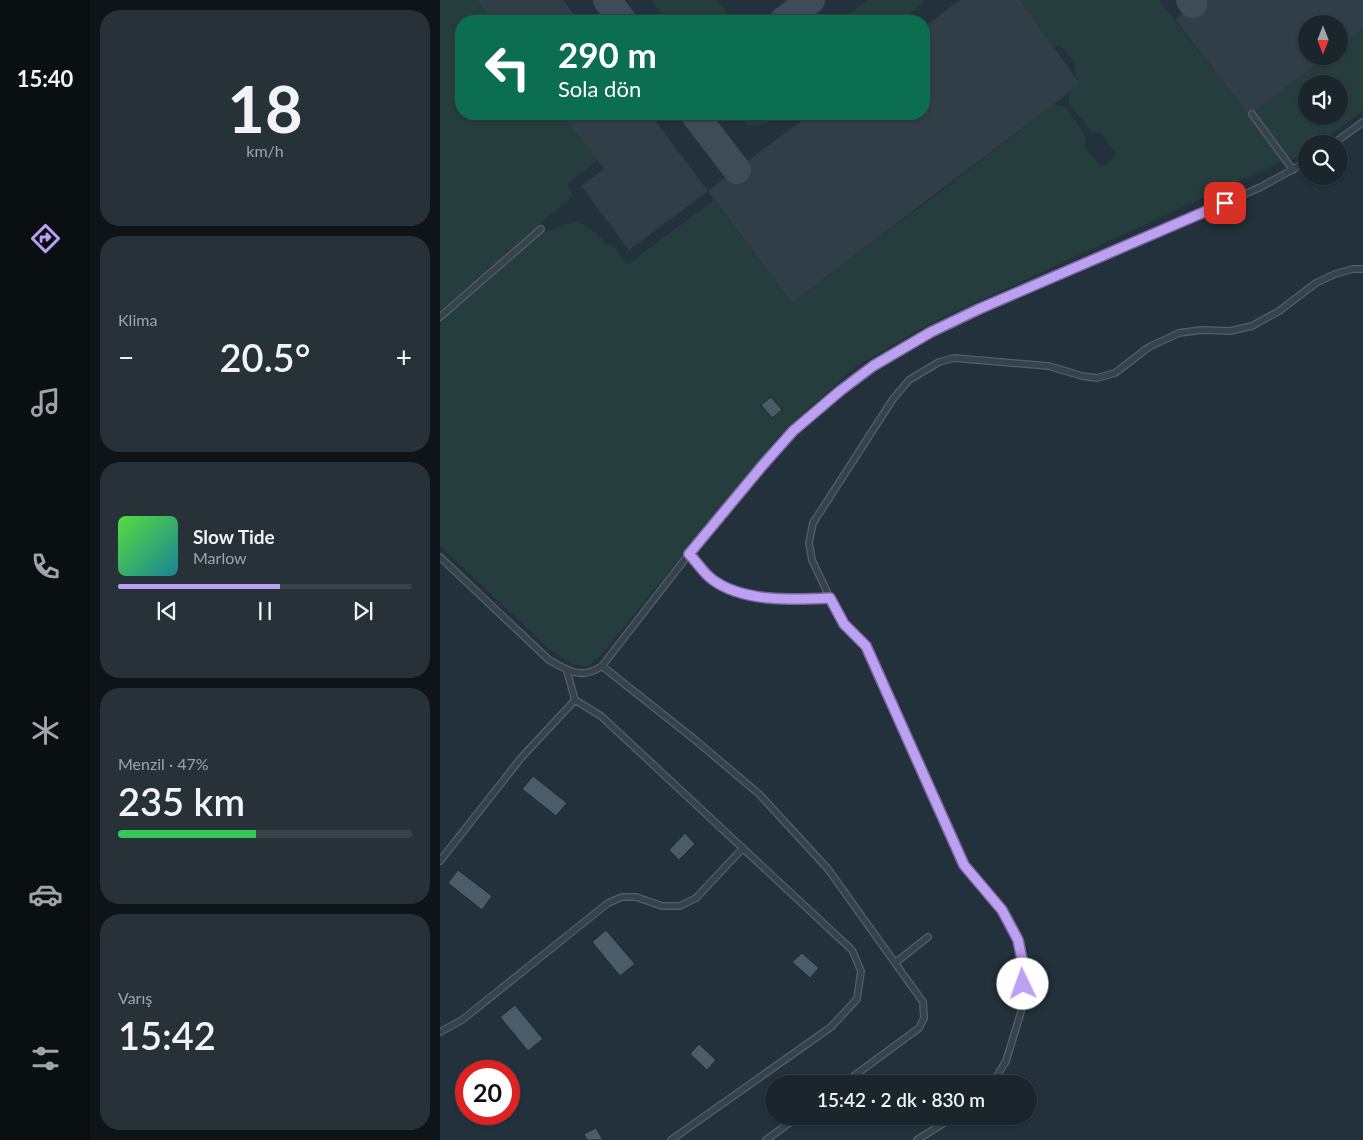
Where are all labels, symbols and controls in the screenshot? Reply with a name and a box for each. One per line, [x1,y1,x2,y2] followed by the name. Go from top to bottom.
[1298,15,1348,65] north arrow
[1298,15,1348,185] map controls
[558,33,657,75] text: 290 m
[475,35,540,100] icon: left
[17,65,73,92] text: 15:40
[227,69,303,147] text: 18
[558,75,641,102] text: Sola dön
[1298,75,1348,125] button: sound
[1298,135,1348,185] button: search
[246,141,284,160] text: km/h
[1204,182,1246,224] pin
[1211,189,1239,217] icon: arrive
[28,221,63,256] icon: directions
[118,310,157,329] text: Klima
[220,334,310,380] text: 20.5°
[118,340,134,374] text: −
[396,340,412,374] text: +
[28,385,63,420] icon: music
[193,525,275,548] text: Slow Tide
[193,548,247,567] text: Marlow
[28,549,63,584] icon: phone
[153,597,181,625] icon: previous
[251,597,279,625] icon: pause
[349,597,377,625] icon: next
[28,713,63,748] icon: climate
[118,754,209,773] text: Menzil · 47%
[118,778,245,824] text: 235 km
[28,877,63,912] icon: car
[996,957,1048,1009] position arrow
[118,988,152,1007] text: Varış
[118,1012,216,1058] text: 15:42
[28,1041,63,1076] icon: filters
[455,1060,520,1125] speed limit sign: 20
[817,1088,985,1111] text: 15:42 · 2 dk · 830 m

